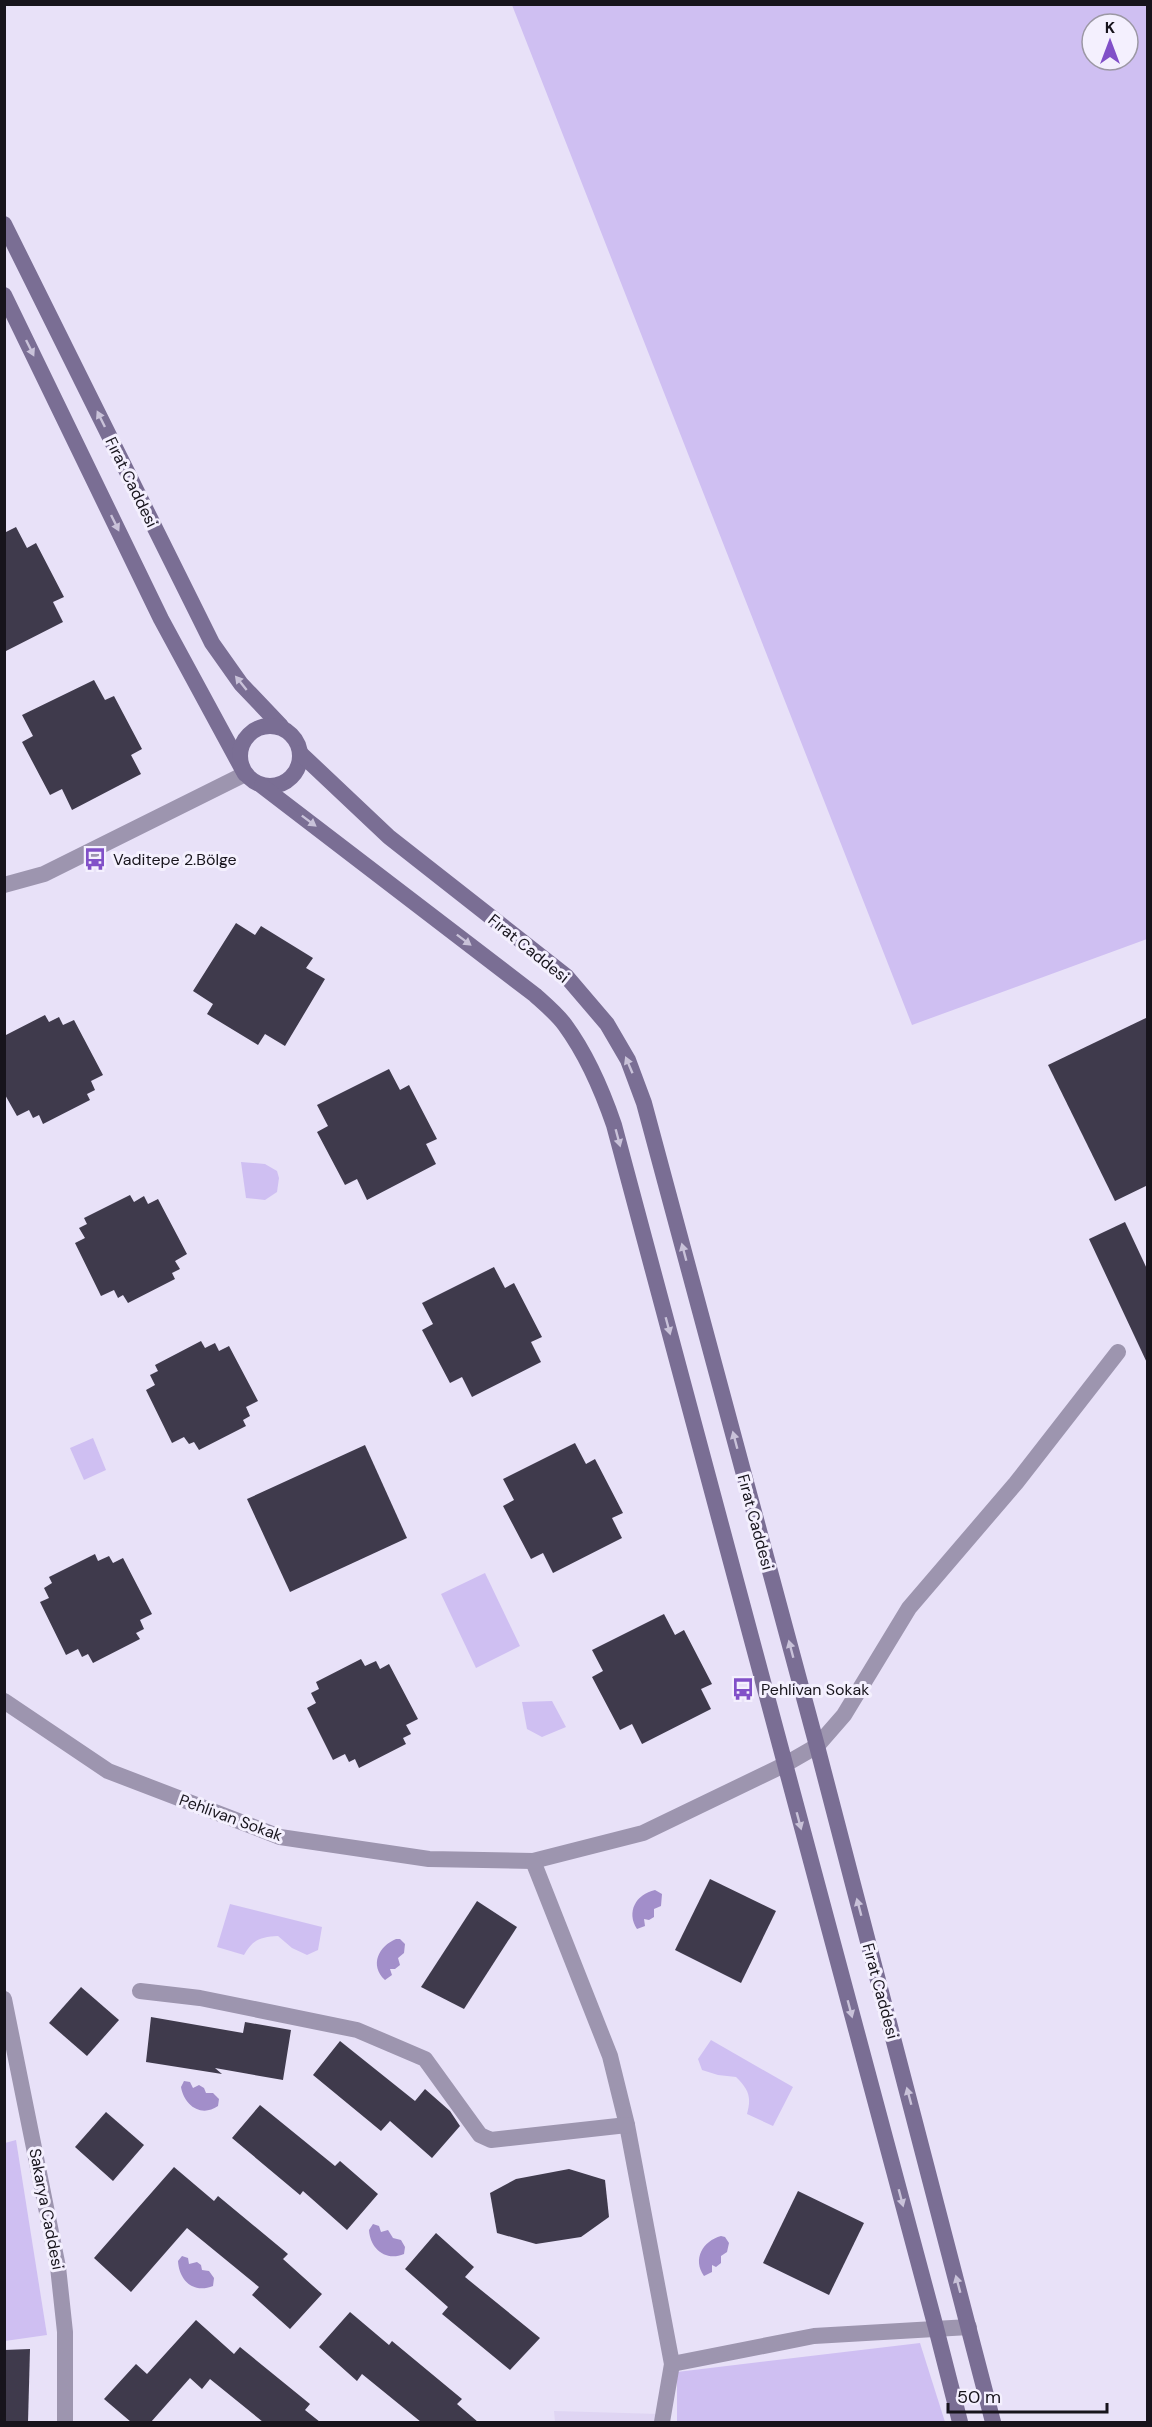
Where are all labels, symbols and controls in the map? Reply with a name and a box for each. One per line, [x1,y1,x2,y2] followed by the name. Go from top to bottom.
[1080,12,1140,72] north arrow
[1105,17,1116,38] text: K
[25,339,35,356] one-way arrow
[96,410,105,427] one-way arrow
[101,433,163,531] street label: Fırat Caddesi
[110,515,120,532] one-way arrow
[235,675,248,691] one-way arrow
[301,815,317,828] one-way arrow
[82,846,108,872] bus stop icon: Vaditepe 2.Bölge
[113,849,237,870] place label: Vaditepe 2.Bölge
[484,909,573,987] street label: Fırat Caddesi
[456,933,471,945] one-way arrow
[624,1055,634,1073] one-way arrow
[613,1129,623,1147] one-way arrow
[679,1243,688,1261] one-way arrow
[663,1317,673,1336] one-way arrow
[729,1431,739,1449] one-way arrow
[733,1472,778,1572] street label: Fırat Caddesi
[785,1639,795,1658] one-way arrow
[730,1676,756,1702] bus stop icon: Pehlivan Sokak
[761,1679,869,1700] place label: Pehlivan Sokak
[176,1789,285,1846] street label: Pehlivan Sokak
[795,1812,804,1830] one-way arrow
[854,1898,864,1916] one-way arrow
[858,1941,903,2041] street label: Fırat Caddesi
[846,2000,855,2018] one-way arrow
[904,2087,913,2105] one-way arrow
[24,2147,69,2272] street label: Sakarya Caddesi
[897,2189,906,2207] one-way arrow
[953,2275,963,2294] one-way arrow
[948,2376,1107,2414] scale bar
[957,2385,1001,2409] text: 50 m

